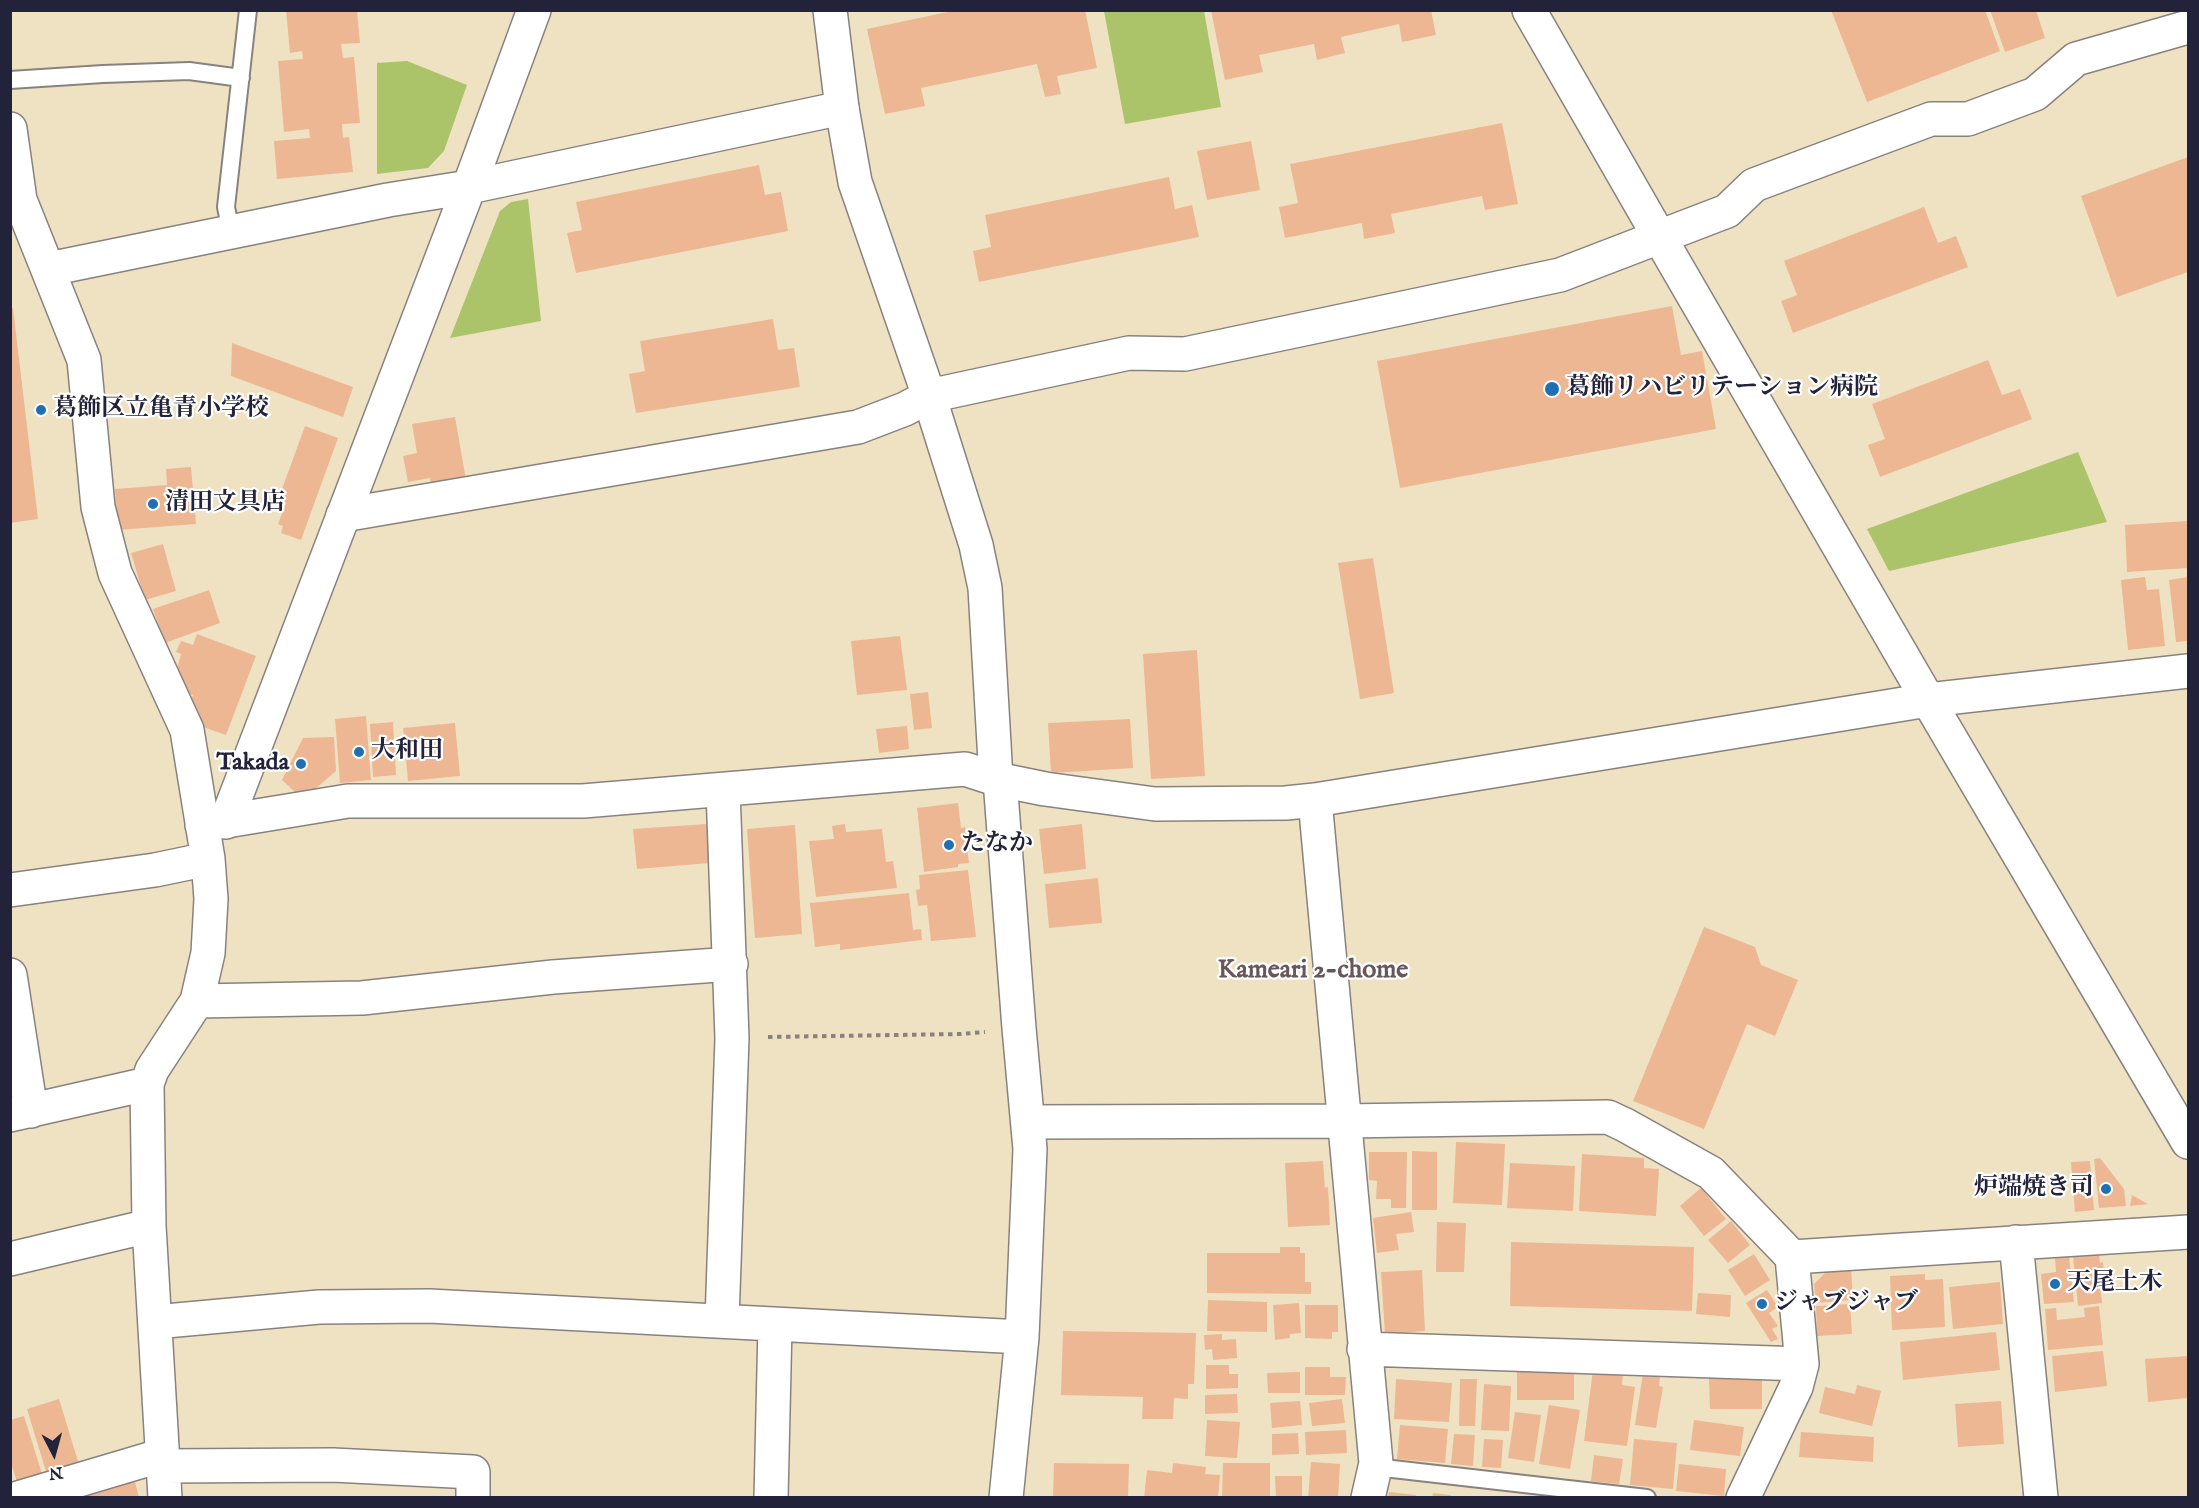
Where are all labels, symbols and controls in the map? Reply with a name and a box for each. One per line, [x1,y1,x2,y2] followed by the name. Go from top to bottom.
[1566,375,1878,403] place label: 葛飾リハビリテーション病院
[1543,380,1561,398] marker: 葛飾リハビリテーション病院
[53,396,269,424] place label: 葛飾区立亀青小学校
[34,403,48,417] marker: 葛飾区立亀青小学校
[165,490,285,518] place label: 清田文具店
[146,497,160,511] marker: 清田文具店
[371,738,443,766] place label: 大和田
[352,745,366,759] marker: 大和田
[217,750,289,778] place label: Takada
[294,757,308,771] marker: Takada
[961,831,1033,859] place label: たなか
[942,838,956,852] marker: たなか
[1218,956,1408,988] district label: Kameari 2-chome
[1974,1175,2094,1203] place label: 炉端焼き司
[2099,1182,2113,1196] marker: 炉端焼き司
[2067,1270,2163,1298] place label: 天尾土木
[2048,1277,2062,1291] marker: 天尾土木
[1774,1290,1918,1318] place label: ジャブジャブ
[1755,1297,1769,1311] marker: ジャブジャブ
[24,1424,84,1484] north arrow
[48,1461,64,1483] text: N

